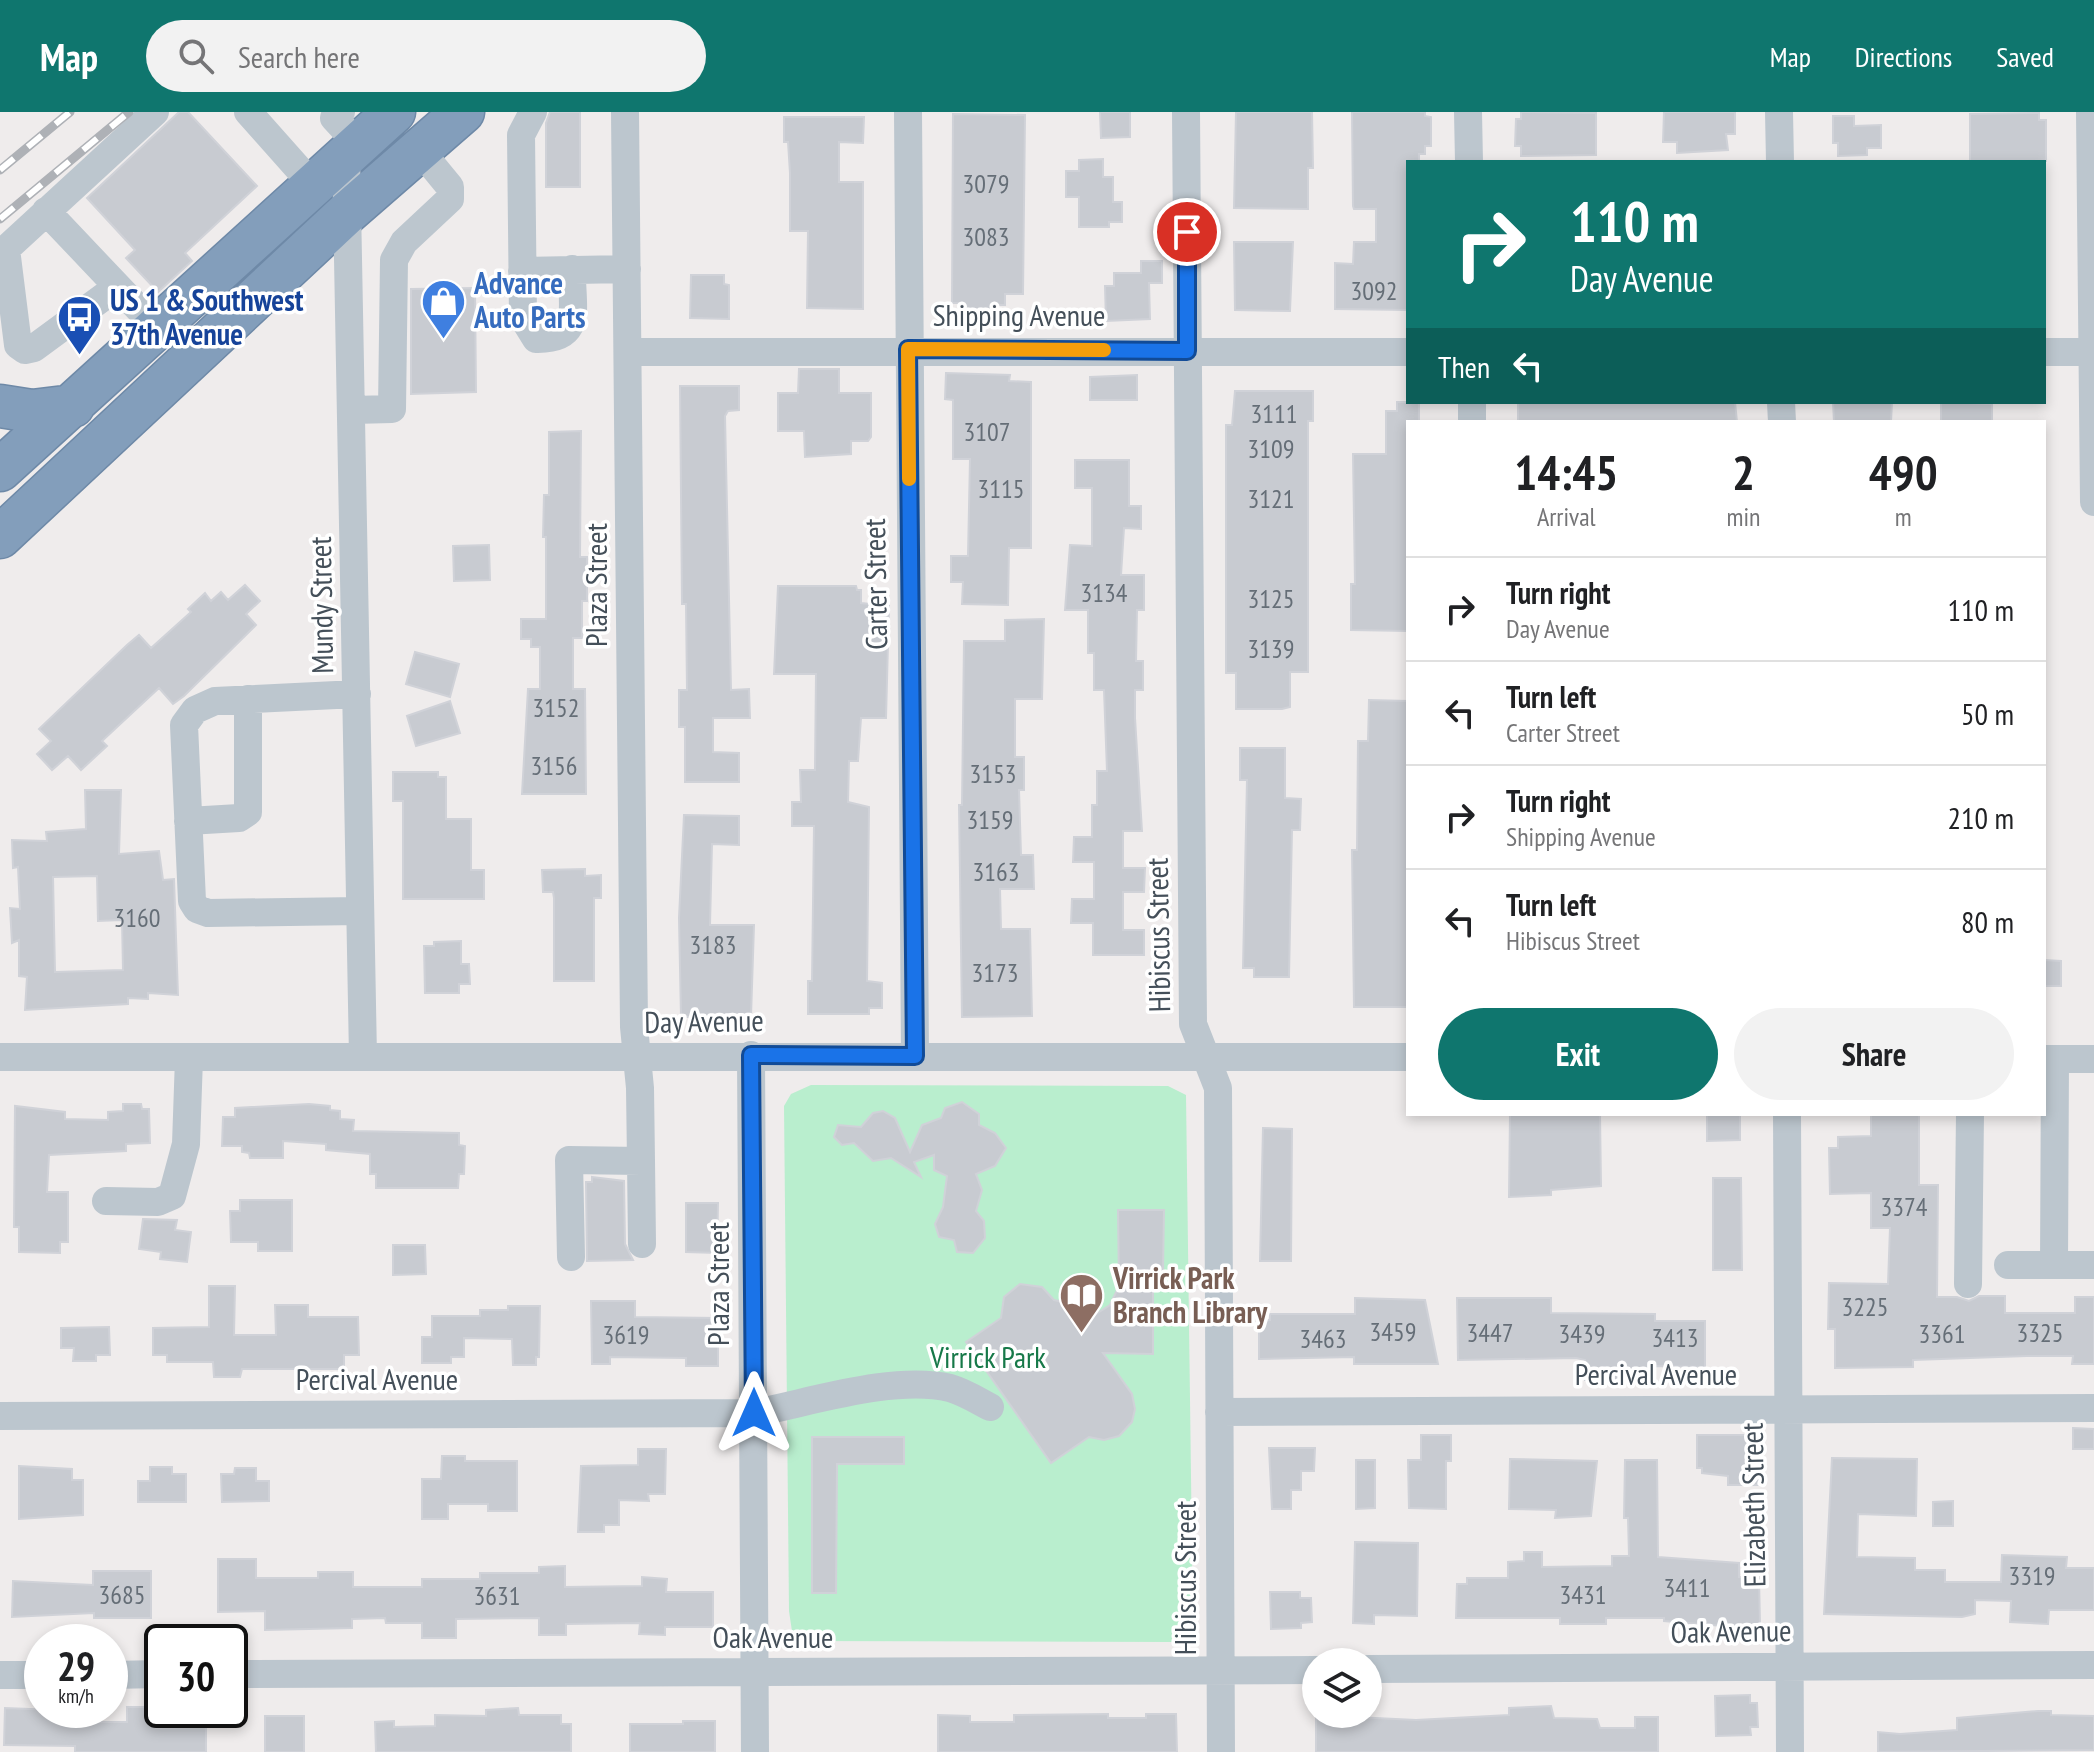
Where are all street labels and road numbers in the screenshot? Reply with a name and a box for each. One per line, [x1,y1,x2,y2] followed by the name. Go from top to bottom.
[933,295,1105,334] street label: Shipping Avenue
[854,517,895,650] street label: Carter Street
[576,522,615,647] street label: Plaza Street
[300,535,341,674] street label: Mundy Street
[1137,857,1178,1013] street label: Hibiscus Street
[644,1000,764,1041] street label: Day Avenue
[698,1221,737,1346] street label: Plaza Street
[1575,1354,1737,1393] street label: Percival Avenue
[296,1359,458,1398] street label: Percival Avenue
[1732,1422,1773,1588] street label: Elizabeth Street
[1165,1500,1204,1655] street label: Hibiscus Street
[1670,1610,1792,1651] street label: Oak Avenue
[713,1617,833,1656] street label: Oak Avenue

